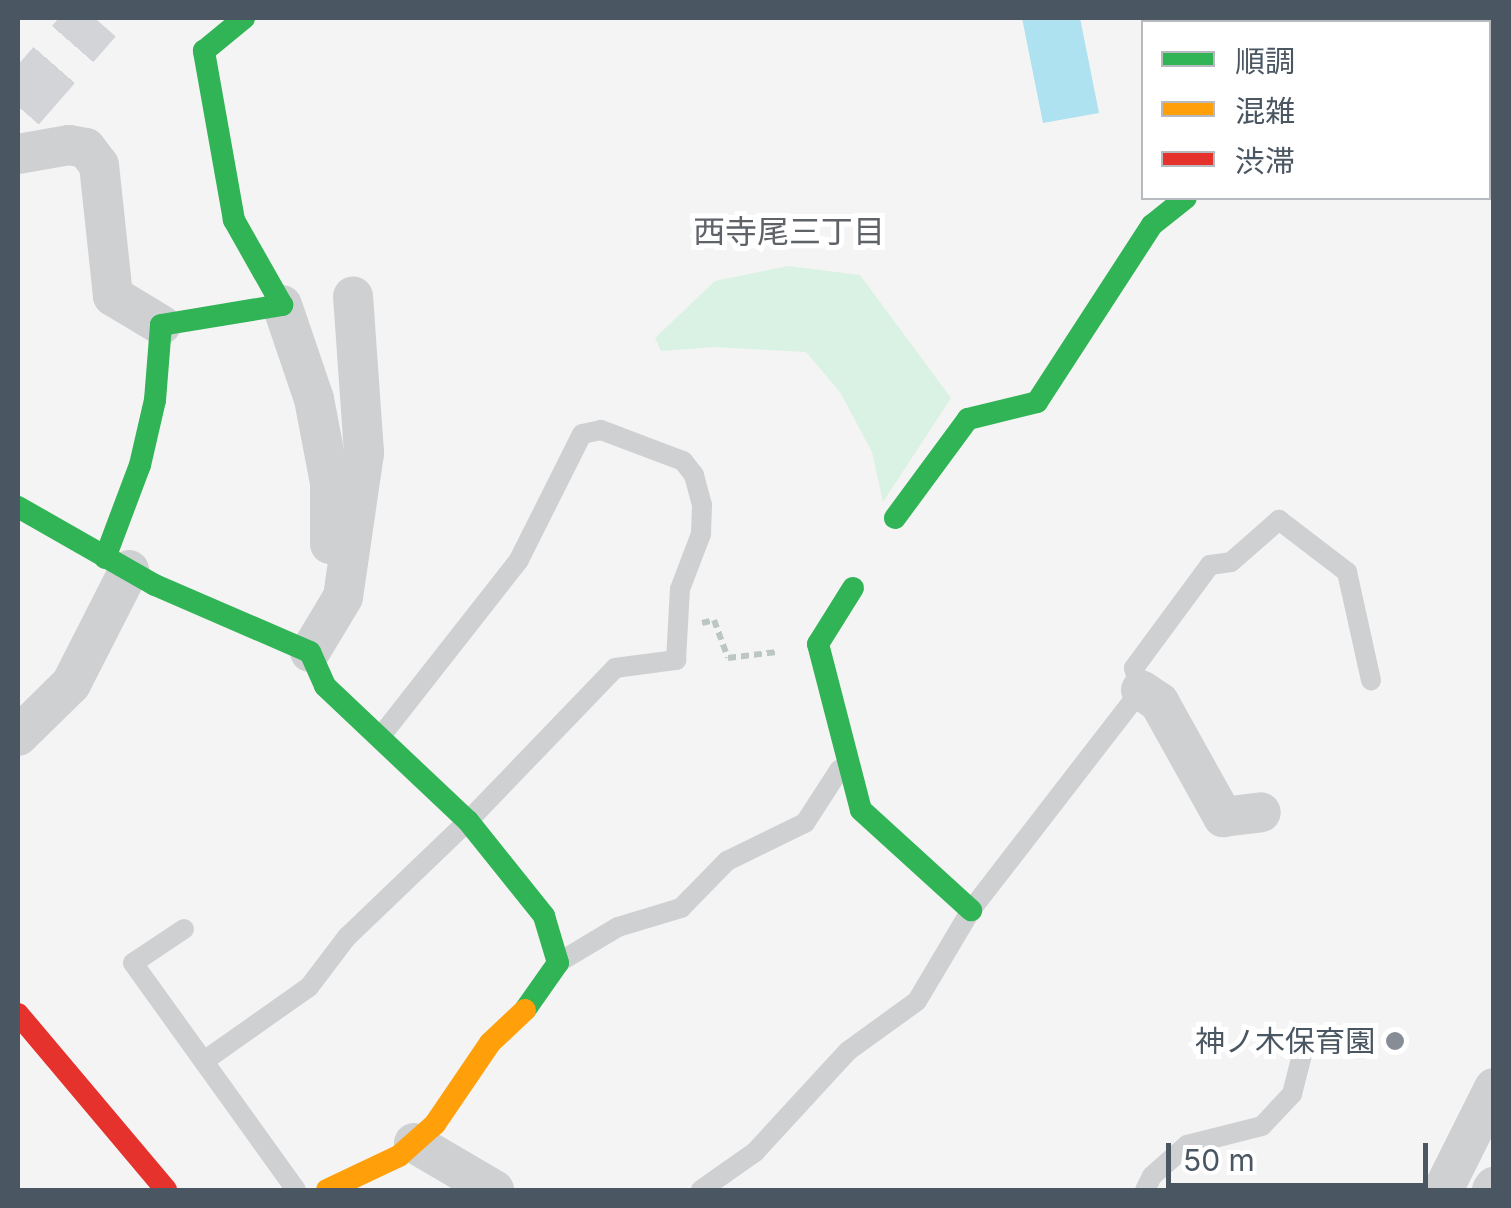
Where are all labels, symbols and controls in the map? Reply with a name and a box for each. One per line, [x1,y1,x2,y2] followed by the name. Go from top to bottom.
[1141,20,1491,200] legend
[1235,43,1295,79] text: 順調
[1235,93,1295,129] text: 混雑
[1235,143,1295,179] text: 渋滞
[693,213,885,251] district label: 西寺尾三丁目
[1195,1023,1375,1059] place label: 神ノ木保育園
[1384,1030,1406,1052] marker: 神ノ木保育園
[1171,1123,1434,1185] scale bar
[1183,1142,1255,1178] text: 50 m

